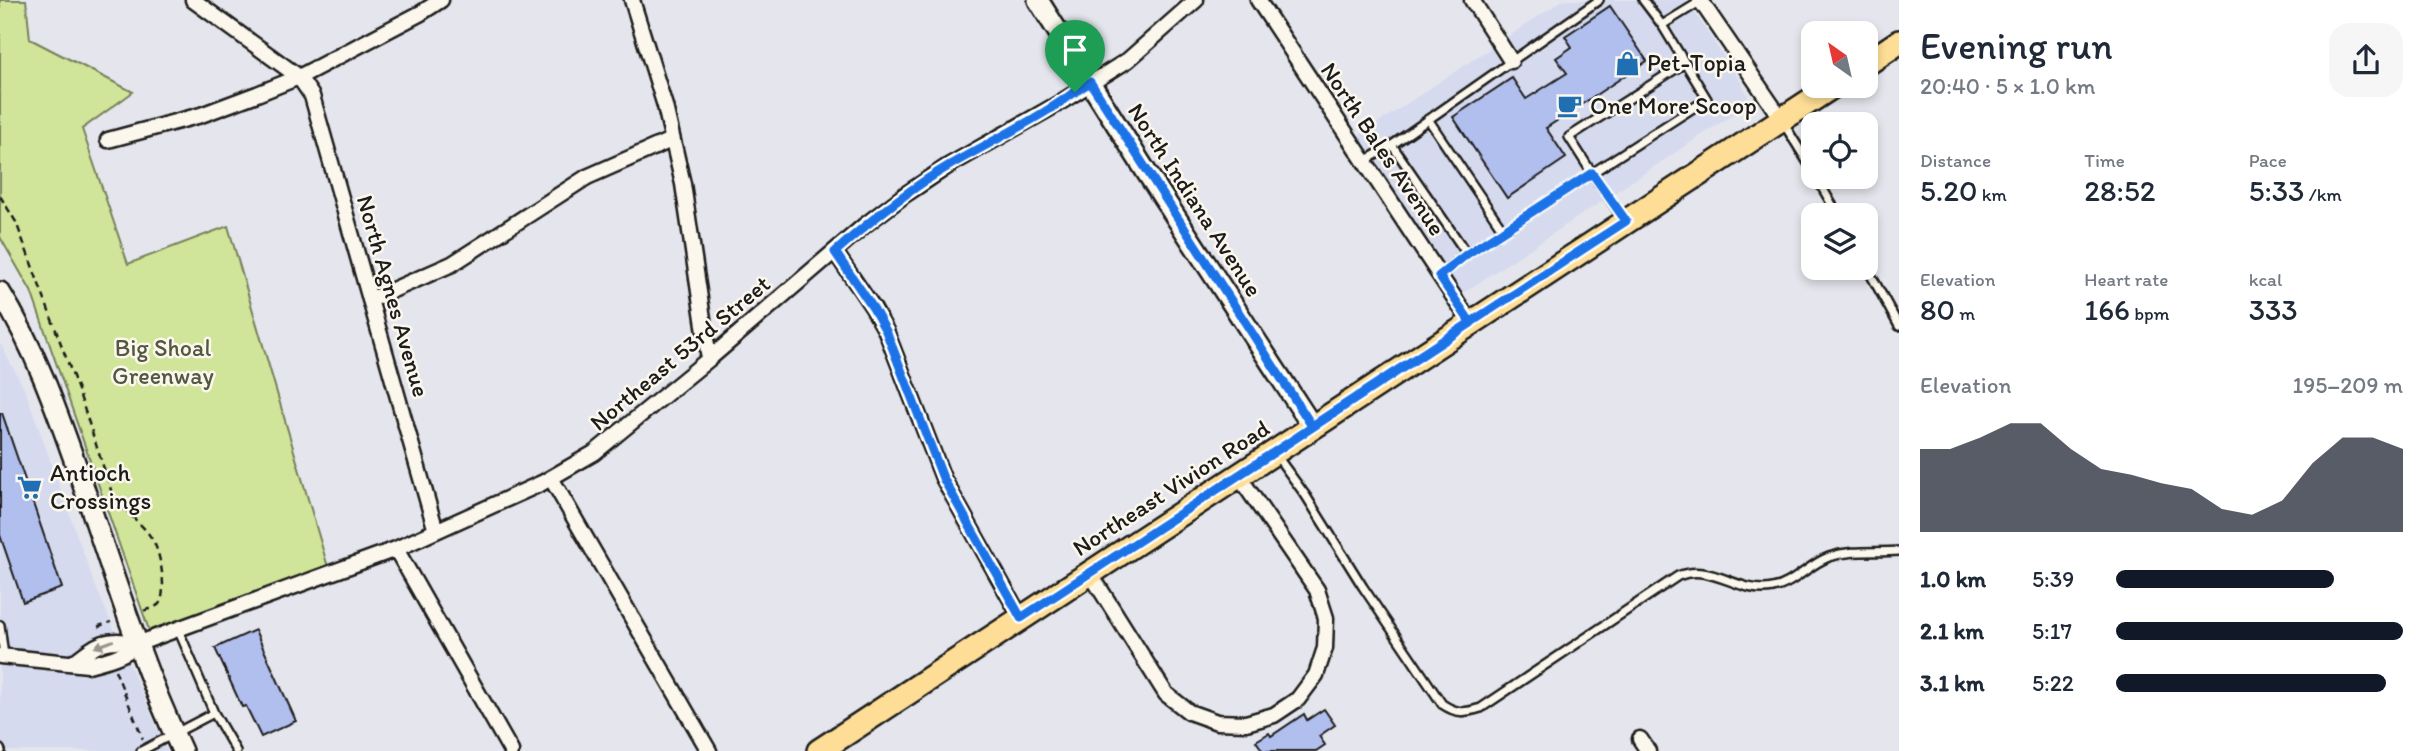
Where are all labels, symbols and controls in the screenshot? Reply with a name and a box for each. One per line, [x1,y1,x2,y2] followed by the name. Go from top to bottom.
[1045,20,1105,92] pin
[1801,21,1878,98] north arrow
[1801,21,1878,280] map controls
[1920,23,2113,69] text: Evening run
[2329,23,2403,97] button: share
[1056,31,1094,69] icon: arrive
[1647,48,1747,77] place label: Pet-Topia
[1613,49,1641,77] shop icon: Pet-Topia
[1315,57,1452,241] street label: North Bales Avenue
[1920,72,2096,100] text: 20:40 · 5 × 1.0 km
[1590,91,1757,120] place label: One More Scoop
[1556,92,1584,120] cafe icon: One More Scoop
[1122,97,1269,302] street label: North Indiana Avenue
[1801,112,1878,189] button: locate
[1920,149,1991,172] text: Distance
[2084,149,2125,172] text: Time
[2249,149,2287,172] text: Pace
[1920,172,1977,209] text: 5.20
[2084,172,2155,209] text: 28:52
[2249,172,2304,209] text: 5:33
[1977,183,2007,206] text: km
[2304,183,2342,206] text: /km
[351,192,436,400] street label: North Agnes Avenue
[1801,203,1878,280] button: layers
[1920,268,1996,291] text: Elevation
[2084,268,2168,291] text: Heart rate
[2249,268,2282,291] text: kcal
[584,269,776,436] street label: Northeast 53rd Street
[1920,291,1955,328] text: 80
[2084,291,2130,328] text: 166
[2249,291,2298,328] text: 333
[1955,302,1975,325] text: m
[2130,302,2170,325] text: bpm
[112,333,214,390] park label: Big Shoal Greenway
[1920,371,2011,399] text: Elevation
[2293,371,2403,399] text: 195–209 m
[1067,413,1275,562] street label: Northeast Vivion Road
[50,458,151,515] place label: Antioch Crossings
[16,473,44,501] supermarket icon: Antioch Crossings
[1920,565,1986,593] text: 1.0 km
[2032,565,2074,593] text: 5:39
[1920,617,1984,645] text: 2.1 km
[2032,617,2072,645] text: 5:17
[93,639,114,650] one-way arrow
[1920,669,1984,697] text: 3.1 km
[2032,669,2074,697] text: 5:22

